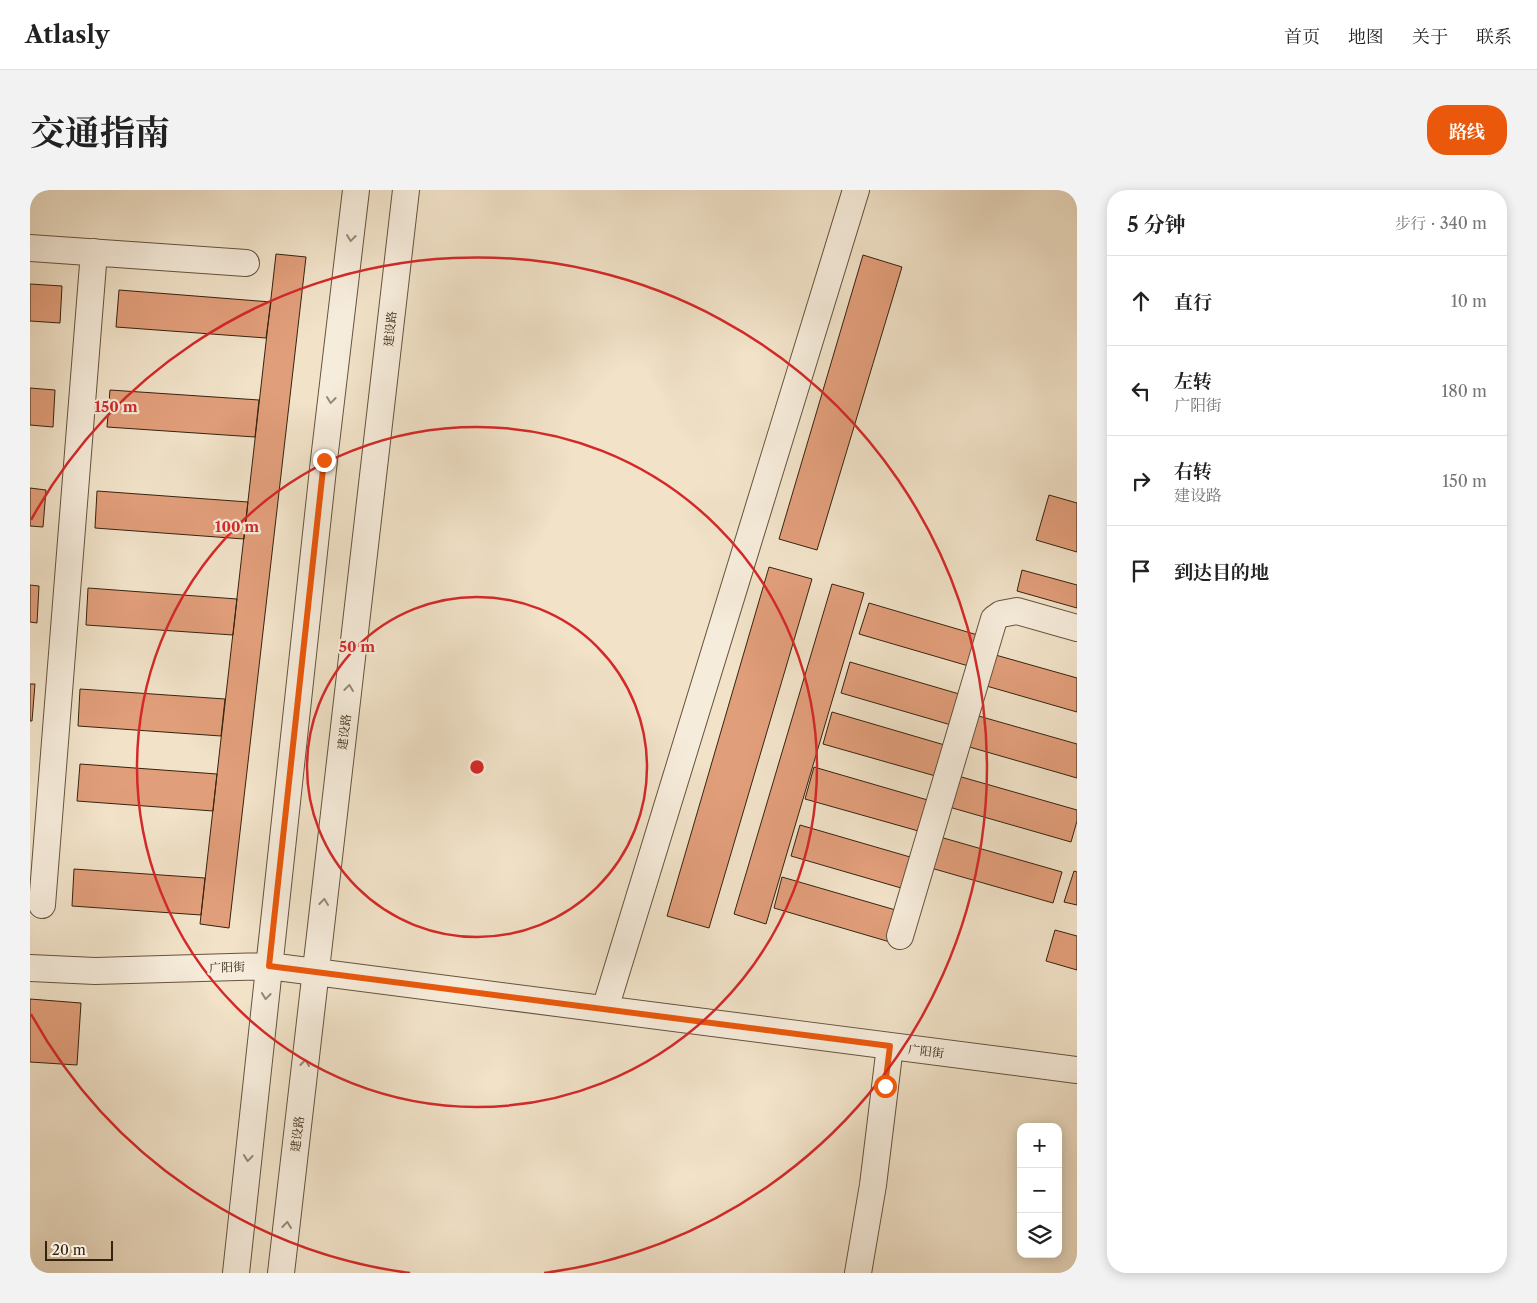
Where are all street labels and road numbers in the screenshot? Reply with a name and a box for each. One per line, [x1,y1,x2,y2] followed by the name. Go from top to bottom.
[381,310,399,348] street label: 建设路
[334,713,354,751] street label: 建设路
[209,959,246,975] street label: 广阳街
[907,1041,946,1061] street label: 广阳街
[287,1115,307,1153] street label: 建设路

